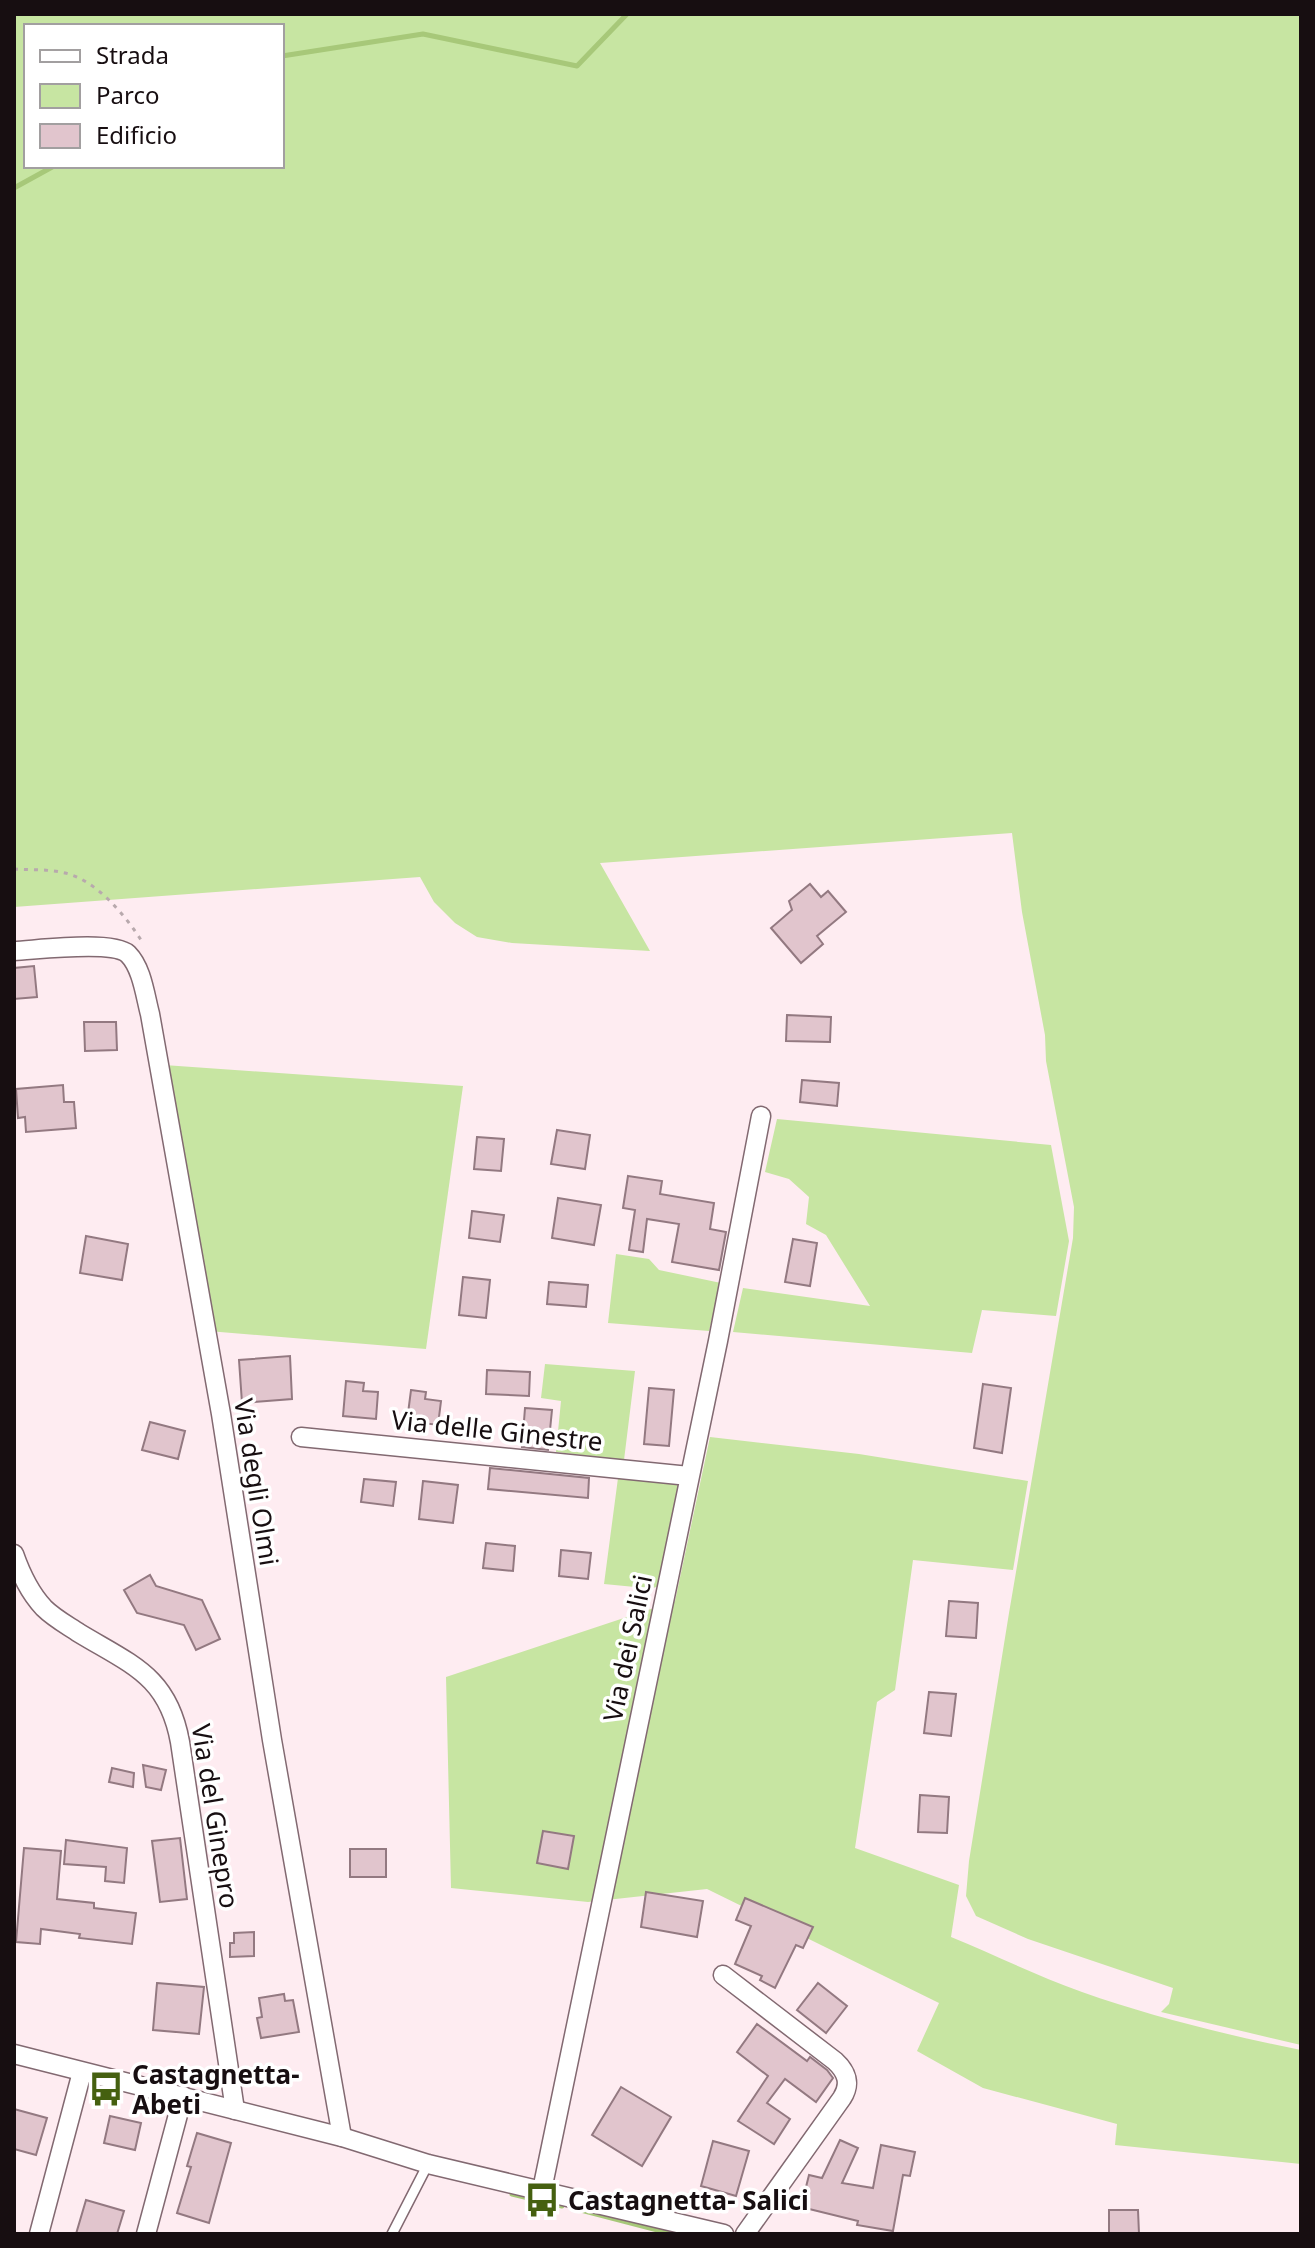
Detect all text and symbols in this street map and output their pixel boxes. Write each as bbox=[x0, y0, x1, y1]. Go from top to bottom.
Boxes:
legend bbox=[24, 24, 284, 168]
text: Strada bbox=[96, 38, 169, 71]
text: Parco bbox=[96, 78, 159, 111]
text: Edificio bbox=[96, 118, 177, 151]
street label: Via degli Olmi bbox=[226, 1396, 288, 1568]
street label: Via delle Ginestre bbox=[390, 1401, 604, 1459]
street label: Via dei Salici bbox=[594, 1571, 660, 1725]
street label: Via del Ginepro bbox=[184, 1721, 248, 1911]
place label: Castagnetta- Abeti bbox=[132, 2056, 300, 2122]
bus stop icon: Castagnetta- Abeti bbox=[87, 2070, 125, 2108]
bus stop icon: Castagnetta- Salici bbox=[523, 2181, 561, 2219]
place label: Castagnetta- Salici bbox=[568, 2182, 809, 2218]

